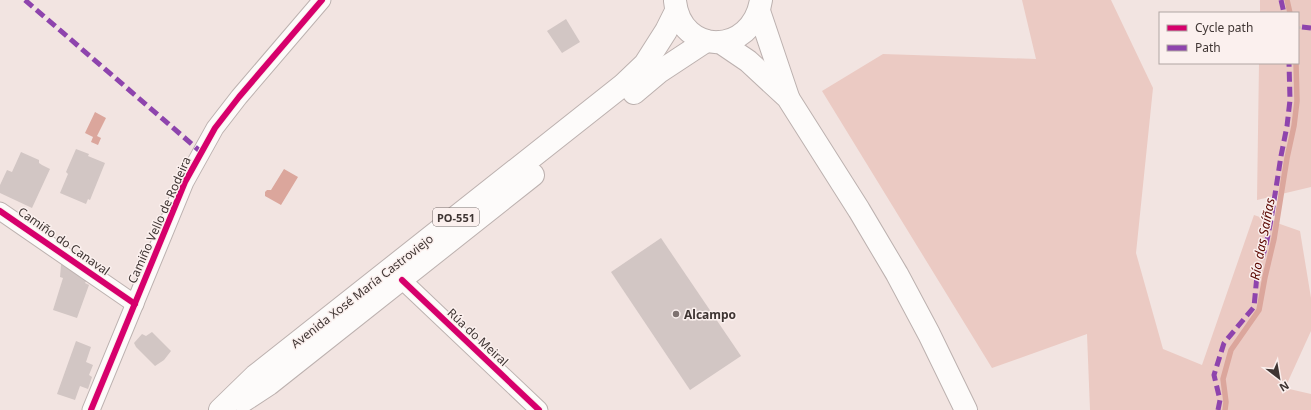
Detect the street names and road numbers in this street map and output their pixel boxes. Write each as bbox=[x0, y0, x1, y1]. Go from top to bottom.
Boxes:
street label: Camiño Vello de Rodeira bbox=[123, 154, 195, 286]
street label: Camiño do Canaval bbox=[15, 203, 113, 279]
road number: PO-551 bbox=[433, 208, 479, 226]
street label: Avenida Xosé María Castroviejo bbox=[287, 230, 437, 352]
street label: Rúa do Meiral bbox=[444, 304, 512, 370]

